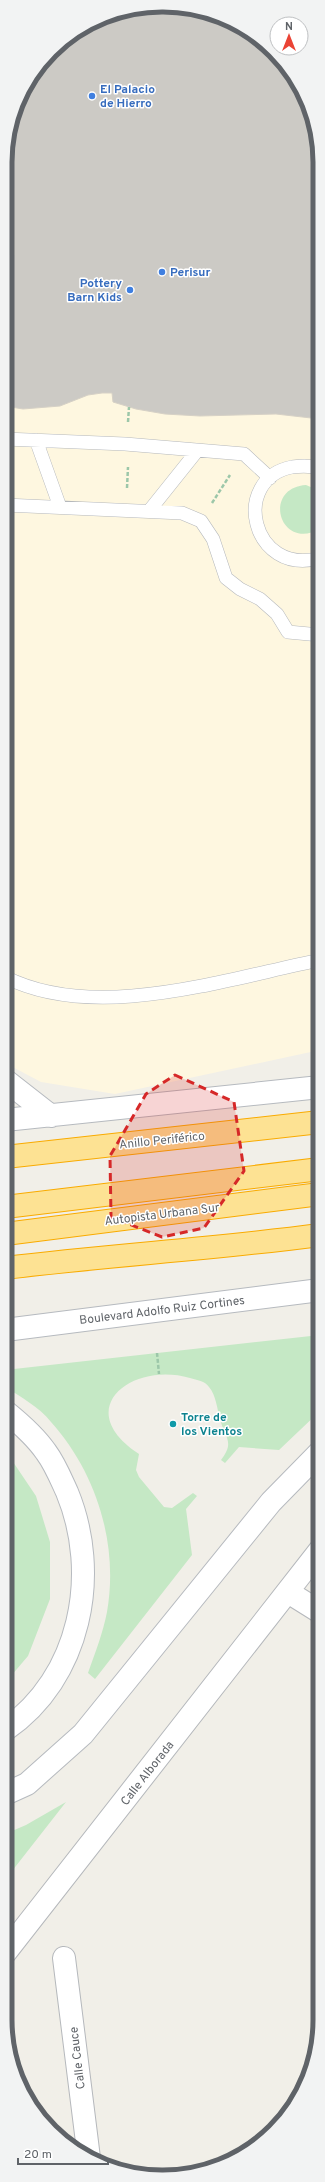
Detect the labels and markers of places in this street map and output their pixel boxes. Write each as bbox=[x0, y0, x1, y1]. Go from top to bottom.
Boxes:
place label: El Palacio de Hierro bbox=[100, 82, 155, 112]
marker: El Palacio de Hierro bbox=[87, 91, 97, 101]
place label: Perisur bbox=[170, 265, 210, 281]
marker: Perisur bbox=[157, 267, 167, 277]
place label: Pottery Barn Kids bbox=[67, 276, 122, 306]
marker: Pottery Barn Kids bbox=[125, 285, 135, 295]
place label: Torre de los Vientos bbox=[181, 1410, 242, 1440]
marker: Torre de los Vientos bbox=[168, 1419, 178, 1429]

